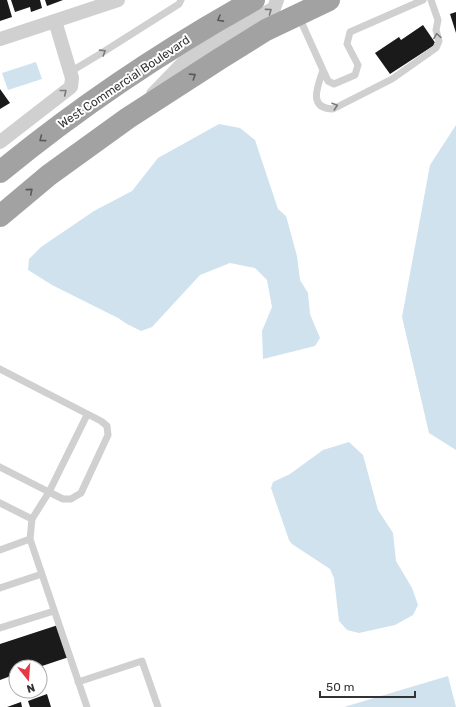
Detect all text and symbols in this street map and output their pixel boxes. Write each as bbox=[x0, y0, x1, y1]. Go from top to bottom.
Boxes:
one-way arrow bbox=[265, 9, 272, 16]
one-way arrow bbox=[216, 14, 224, 22]
one-way arrow bbox=[433, 32, 442, 39]
street label: West Commercial Boulevard bbox=[56, 33, 192, 131]
one-way arrow bbox=[99, 50, 106, 57]
one-way arrow bbox=[189, 73, 196, 81]
one-way arrow bbox=[60, 90, 67, 97]
one-way arrow bbox=[332, 103, 339, 111]
one-way arrow bbox=[40, 134, 47, 141]
one-way arrow bbox=[25, 189, 33, 196]
north arrow bbox=[8, 659, 48, 699]
scale bar bbox=[320, 673, 415, 699]
text: 50 m bbox=[326, 680, 354, 694]
text: N bbox=[25, 681, 36, 695]

